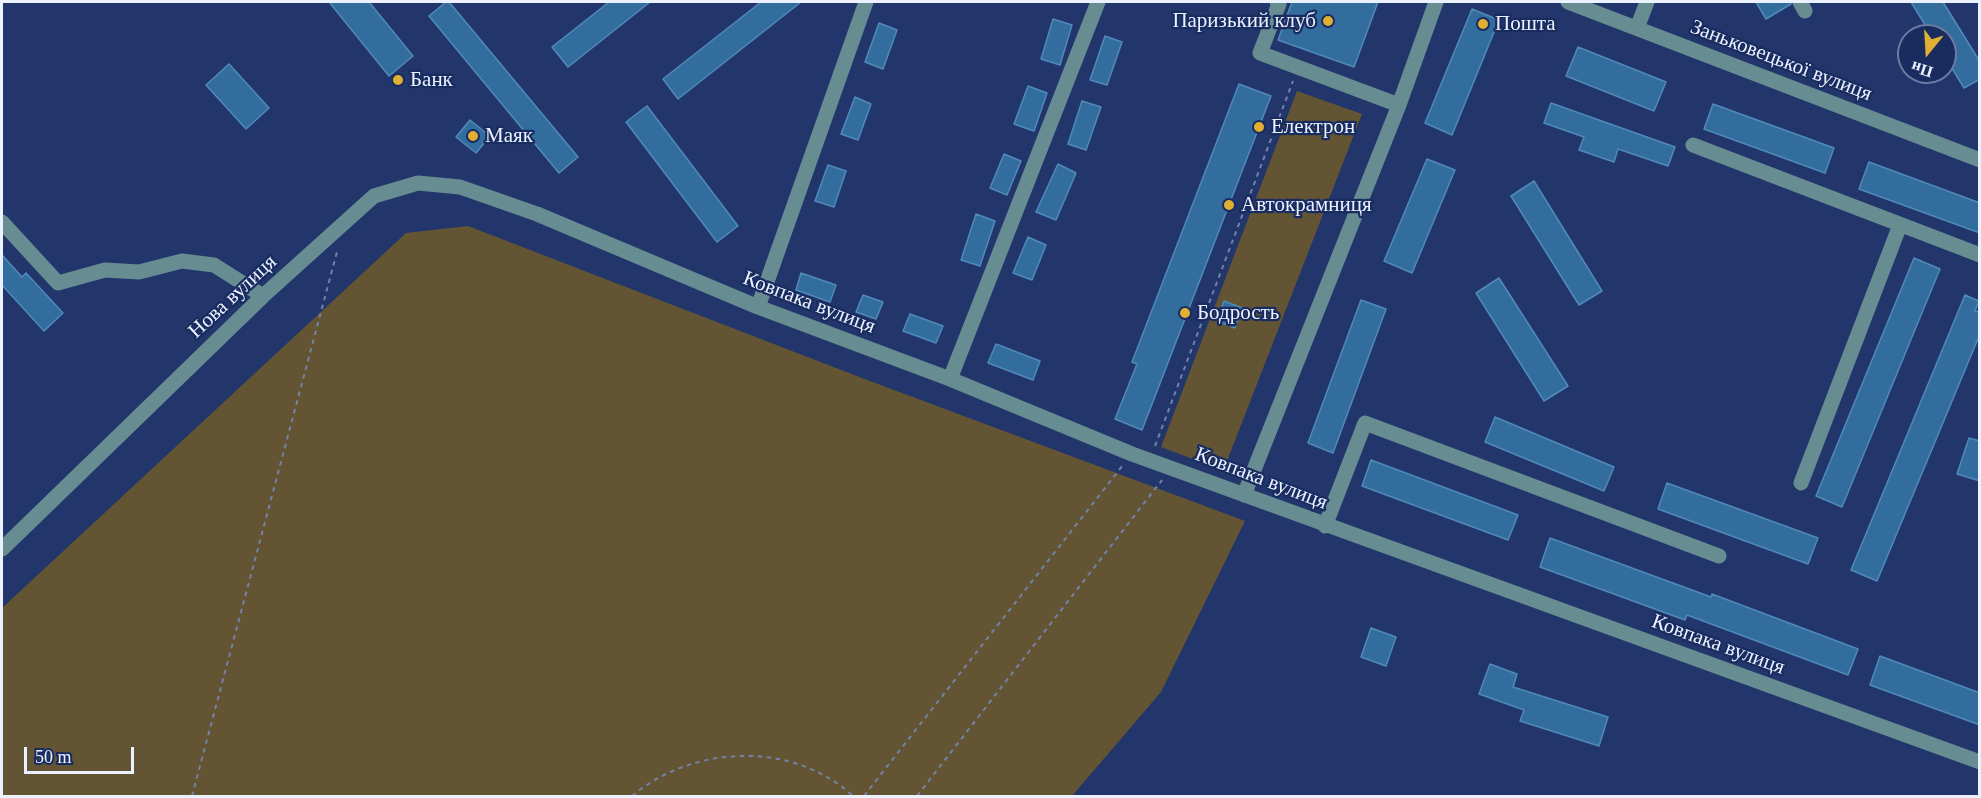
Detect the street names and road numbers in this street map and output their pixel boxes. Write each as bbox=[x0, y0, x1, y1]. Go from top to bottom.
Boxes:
street label: Заньковецької вулиця bbox=[1687, 15, 1875, 107]
street label: Нова вулиця bbox=[184, 250, 282, 344]
street label: Ковпака вулиця bbox=[739, 266, 879, 340]
street label: Ковпака вулиця bbox=[1191, 442, 1331, 516]
street label: Ковпака вулиця bbox=[1648, 609, 1788, 681]

